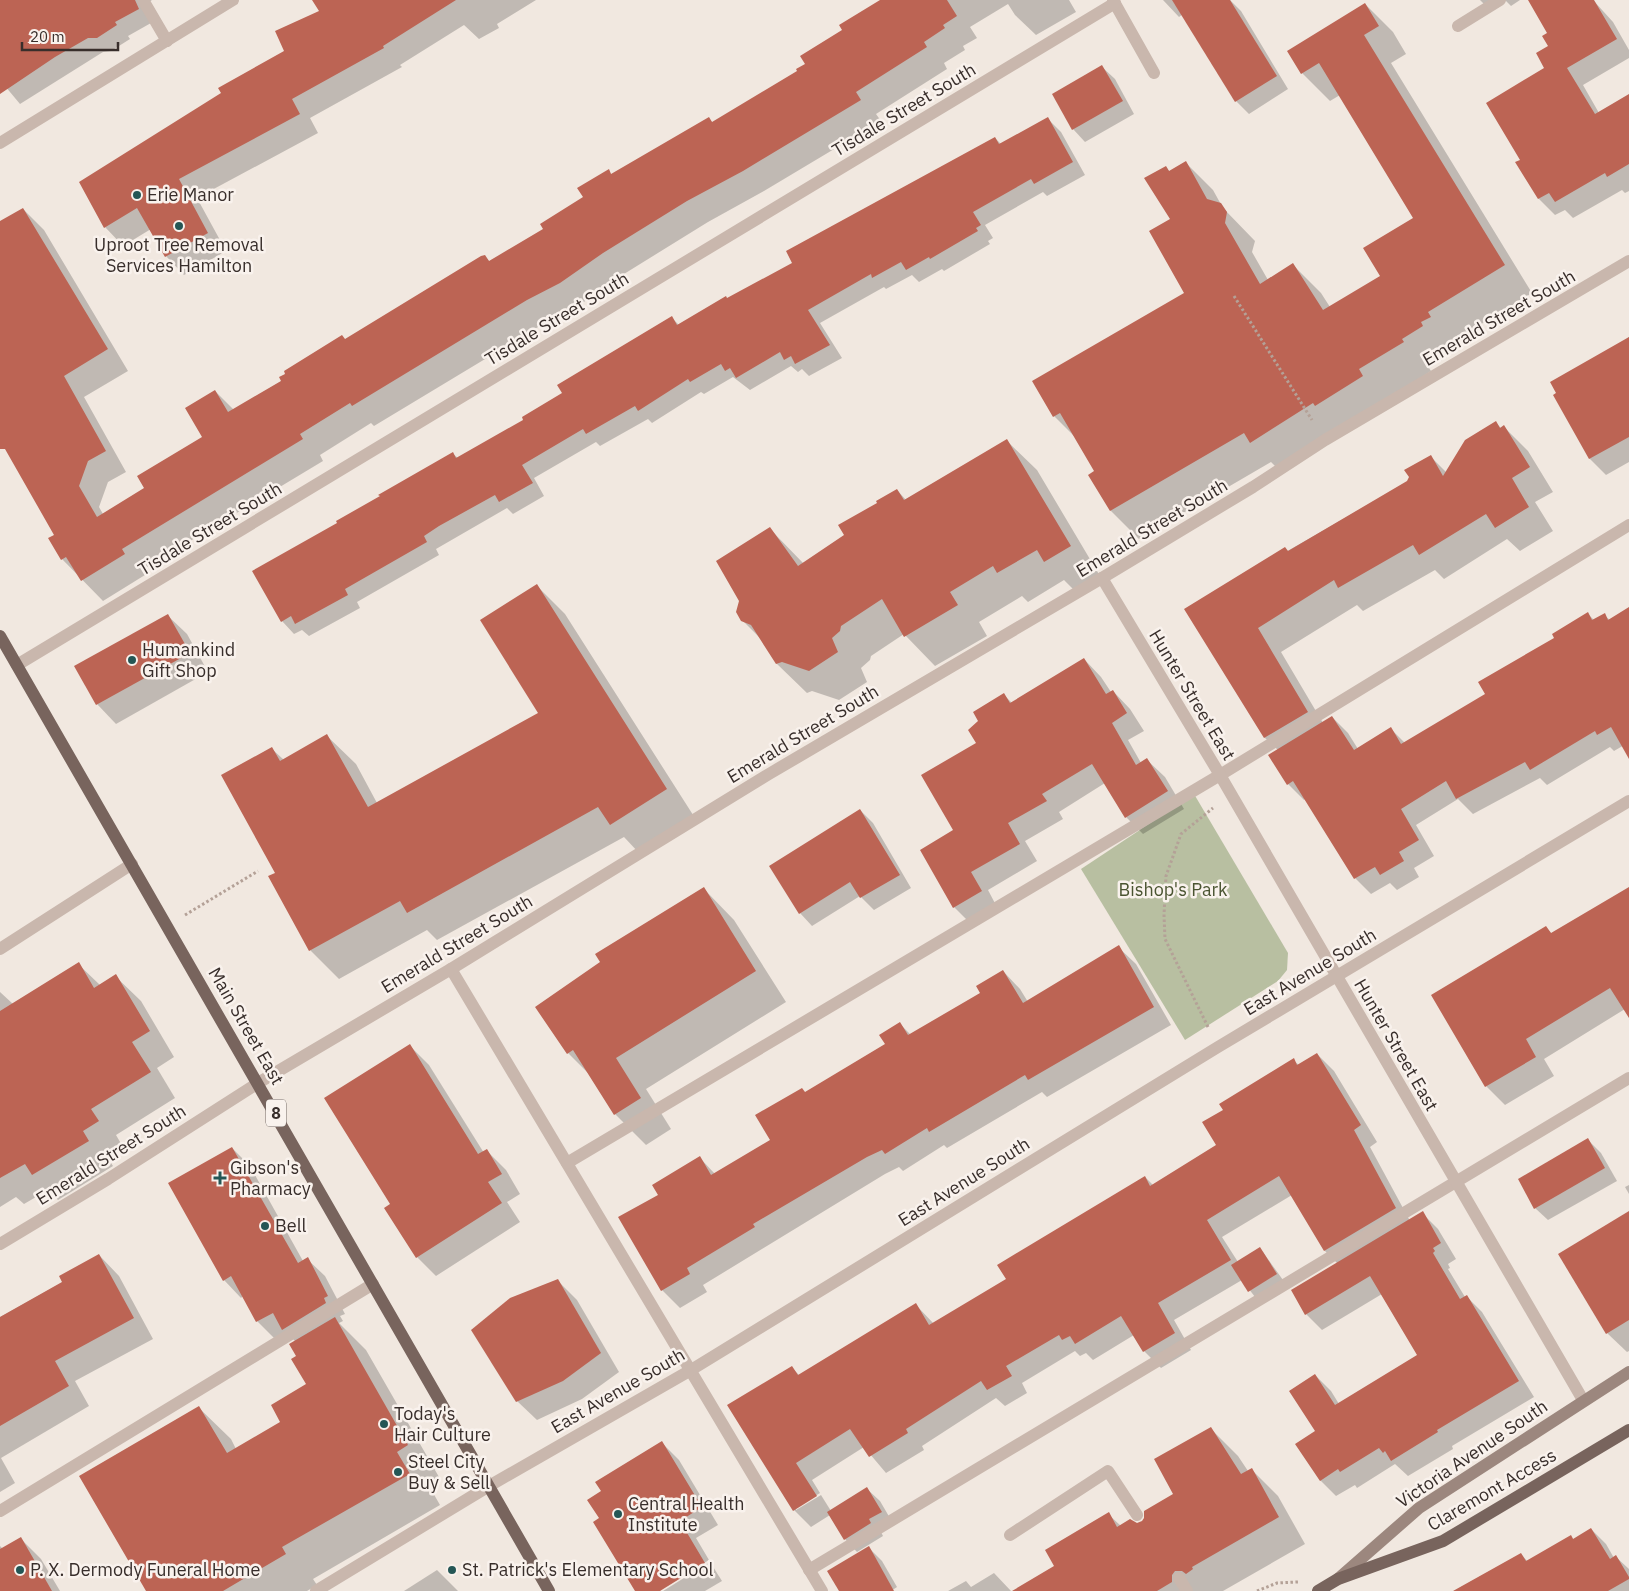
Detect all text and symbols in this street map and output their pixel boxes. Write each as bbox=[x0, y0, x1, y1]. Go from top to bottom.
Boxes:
scale bar bbox=[22, 20, 119, 52]
text: 20 m bbox=[30, 27, 65, 46]
street label: Tisdale Street South bbox=[828, 58, 980, 162]
place label: Erie Manor bbox=[147, 183, 234, 206]
marker: Erie Manor bbox=[131, 189, 143, 201]
marker: Uproot Tree Removal Services Hamilton bbox=[173, 220, 185, 232]
place label: Uproot Tree Removal Services Hamilton bbox=[94, 233, 264, 277]
street label: Emerald Street South bbox=[1418, 264, 1579, 371]
street label: Tisdale Street South bbox=[481, 267, 633, 371]
street label: Emerald Street South bbox=[1072, 473, 1232, 582]
street label: Tisdale Street South bbox=[134, 477, 286, 581]
street label: Hunter Street East bbox=[1144, 625, 1241, 764]
place label: Humankind Gift Shop bbox=[142, 638, 235, 682]
marker: Humankind Gift Shop bbox=[126, 654, 138, 666]
street label: Emerald Street South bbox=[723, 679, 883, 788]
park label: Bishop's Park bbox=[1118, 878, 1228, 901]
street label: Emerald Street South bbox=[377, 889, 537, 998]
street label: East Avenue South bbox=[1239, 923, 1380, 1020]
street label: Main Street East bbox=[204, 963, 289, 1089]
street label: Hunter Street East bbox=[1349, 975, 1444, 1115]
street label: Emerald Street South bbox=[31, 1099, 190, 1210]
road number: 8 bbox=[266, 1100, 286, 1126]
street label: East Avenue South bbox=[894, 1132, 1034, 1231]
place label: Gibson's Pharmacy bbox=[230, 1156, 311, 1200]
marker: Gibson's Pharmacy bbox=[214, 1172, 226, 1184]
place label: Bell bbox=[275, 1214, 306, 1237]
marker: Bell bbox=[259, 1220, 271, 1232]
street label: East Avenue South bbox=[547, 1343, 689, 1438]
street label: Victoria Avenue South bbox=[1392, 1394, 1552, 1513]
place label: Today's Hair Culture bbox=[394, 1402, 491, 1446]
marker: Today's Hair Culture bbox=[378, 1418, 390, 1430]
street label: Claremont Access bbox=[1423, 1443, 1560, 1536]
place label: Steel City Buy & Sell bbox=[408, 1450, 490, 1494]
marker: Steel City Buy & Sell bbox=[392, 1466, 404, 1478]
place label: Central Health Institute bbox=[628, 1492, 744, 1536]
marker: Central Health Institute bbox=[612, 1508, 624, 1520]
place label: P. X. Dermody Funeral Home bbox=[30, 1558, 260, 1581]
place label: St. Patrick's Elementary School bbox=[462, 1558, 714, 1581]
marker: P. X. Dermody Funeral Home bbox=[14, 1564, 26, 1576]
marker: St. Patrick's Elementary School bbox=[446, 1564, 458, 1576]

